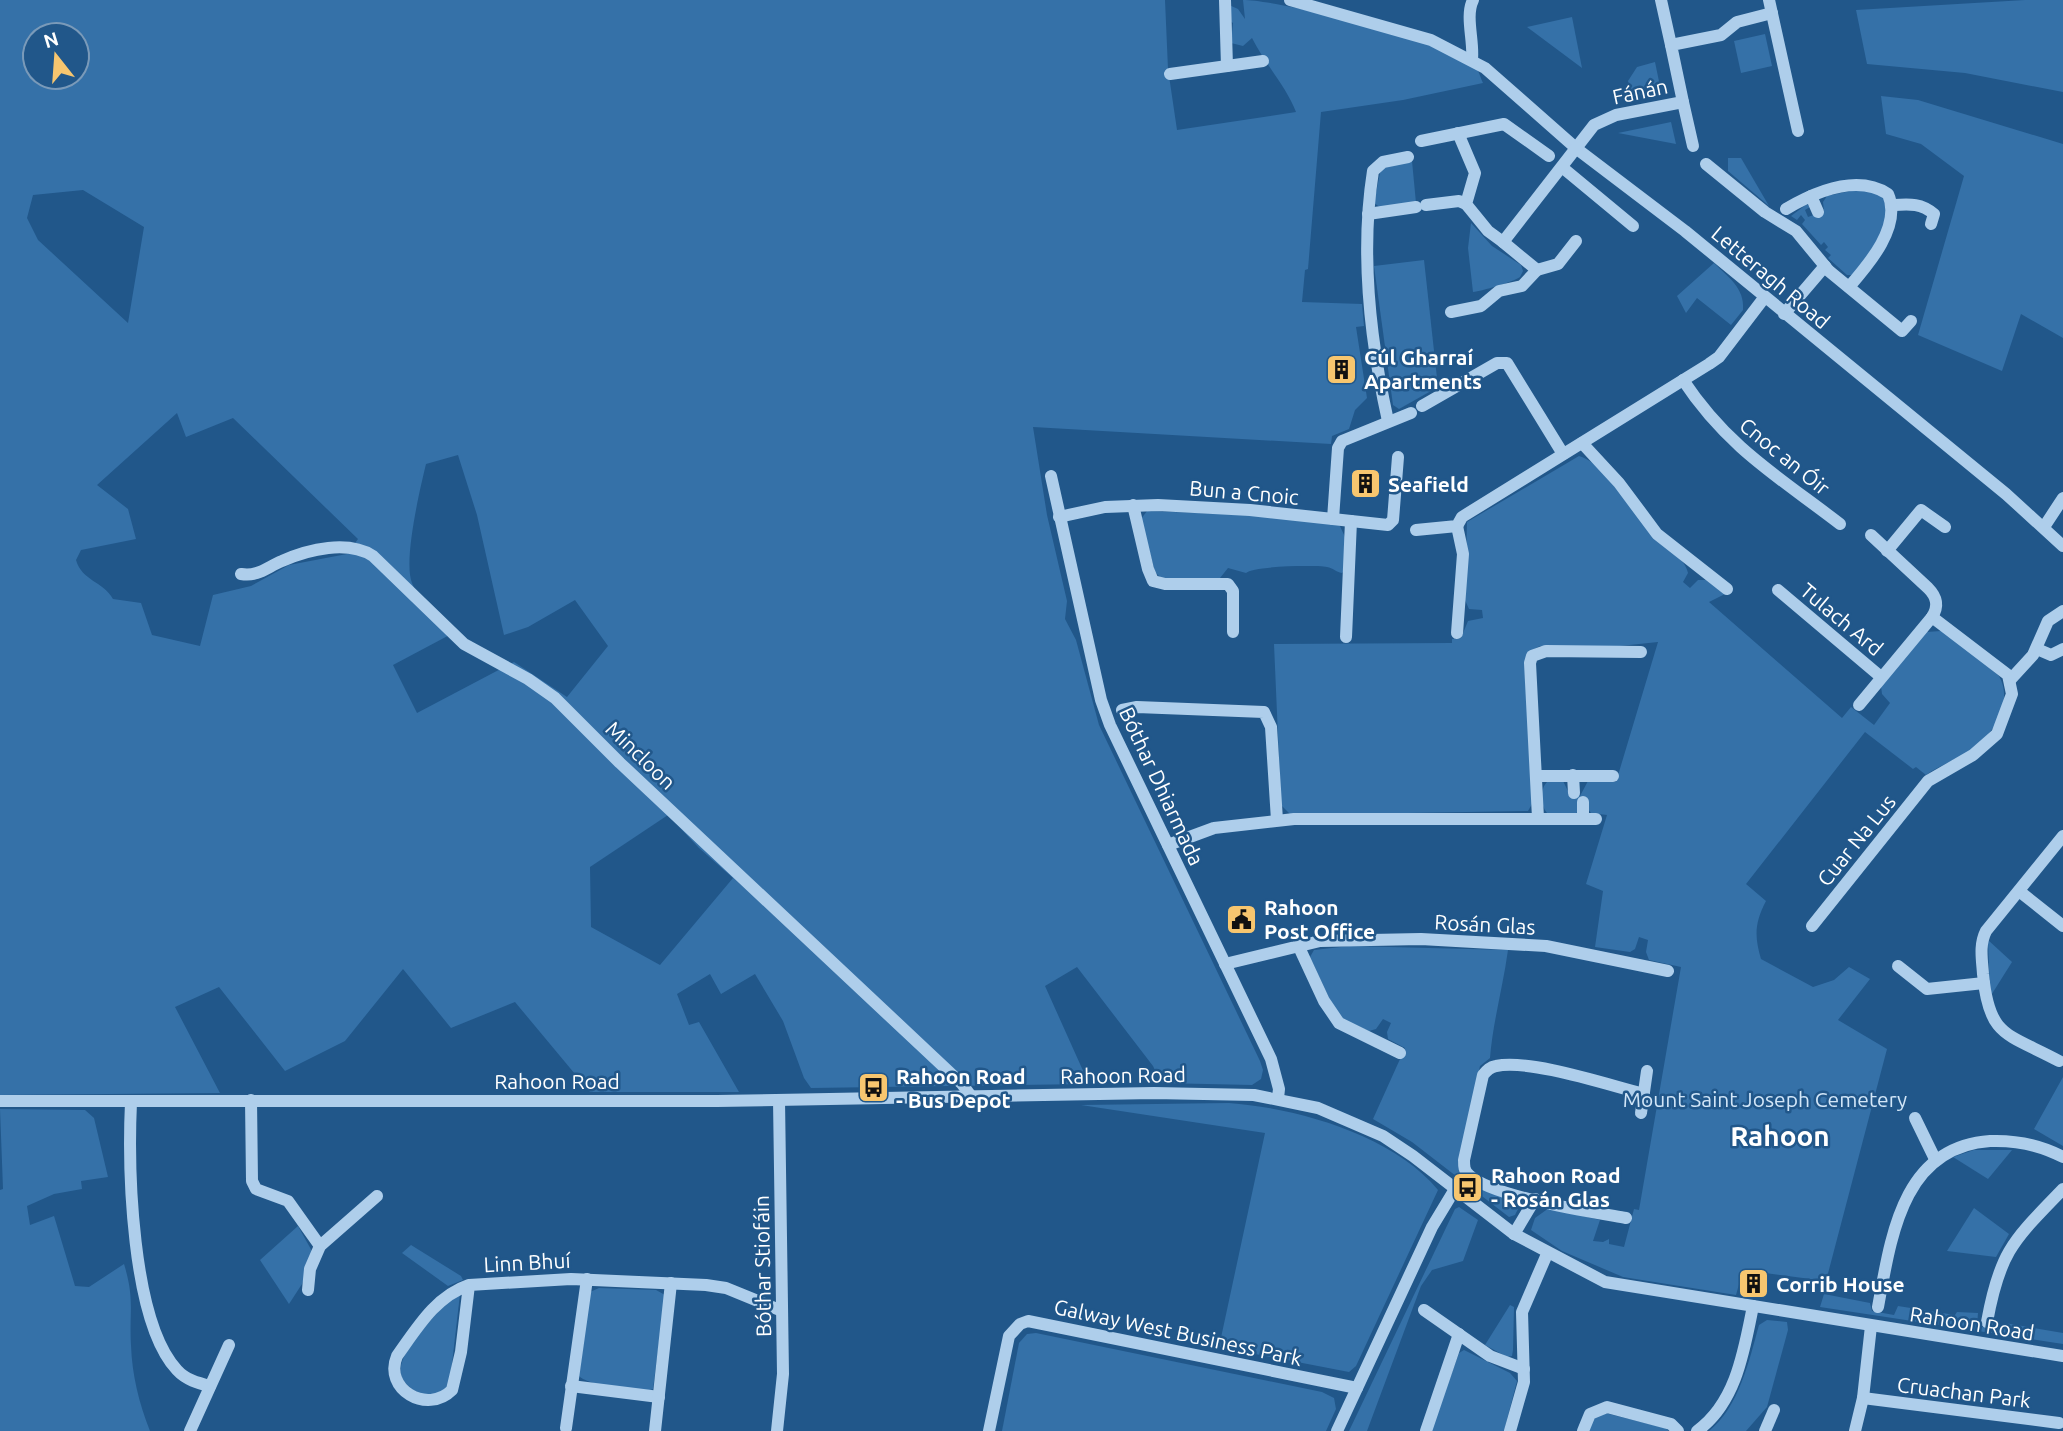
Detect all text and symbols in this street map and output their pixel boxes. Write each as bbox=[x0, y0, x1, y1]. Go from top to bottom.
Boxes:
north arrow bbox=[21, 21, 91, 91]
text: N bbox=[41, 27, 61, 52]
street label: Fánán bbox=[1610, 73, 1670, 109]
street label: Letteragh Road bbox=[1707, 221, 1835, 333]
place label: Cúl Gharraí Apartments bbox=[1364, 345, 1482, 393]
building icon: Cúl Gharraí Apartments bbox=[1324, 352, 1358, 386]
street label: Cnoc an Óir bbox=[1735, 412, 1835, 500]
building icon: Seafield bbox=[1348, 467, 1382, 501]
place label: Seafield bbox=[1388, 472, 1469, 496]
street label: Bun a Cnoic bbox=[1188, 475, 1300, 509]
street label: Tulach Ard bbox=[1796, 578, 1888, 660]
street label: Bóthar Dhiarmada bbox=[1115, 703, 1209, 869]
street label: Mincloon bbox=[601, 716, 681, 794]
street label: Cuar Na Lus bbox=[1812, 789, 1900, 891]
place label: Rahoon Post Office bbox=[1264, 895, 1375, 943]
public building icon: Rahoon Post Office bbox=[1224, 902, 1258, 936]
street label: Rosán Glas bbox=[1434, 909, 1536, 939]
street label: Rahoon Road bbox=[1060, 1062, 1186, 1088]
place label: Rahoon Road - Bus Depot bbox=[896, 1064, 1026, 1112]
street label: Rahoon Road bbox=[494, 1069, 620, 1093]
bus stop icon: Rahoon Road - Bus Depot bbox=[856, 1071, 890, 1105]
park label: Mount Saint Joseph Cemetery bbox=[1623, 1087, 1907, 1111]
district label: Rahoon bbox=[1730, 1120, 1830, 1151]
place label: Rahoon Road - Rosán Glas bbox=[1491, 1163, 1621, 1211]
bus stop icon: Rahoon Road - Rosán Glas bbox=[1451, 1170, 1485, 1204]
street label: Bóthar Stiofáin bbox=[749, 1195, 775, 1337]
street label: Linn Bhuí bbox=[483, 1248, 572, 1276]
building icon: Corrib House bbox=[1736, 1267, 1770, 1301]
place label: Corrib House bbox=[1776, 1272, 1905, 1296]
street label: Galway West Business Park bbox=[1052, 1294, 1305, 1370]
street label: Rahoon Road bbox=[1908, 1301, 2036, 1345]
street label: Cruachan Park bbox=[1896, 1372, 2033, 1412]

